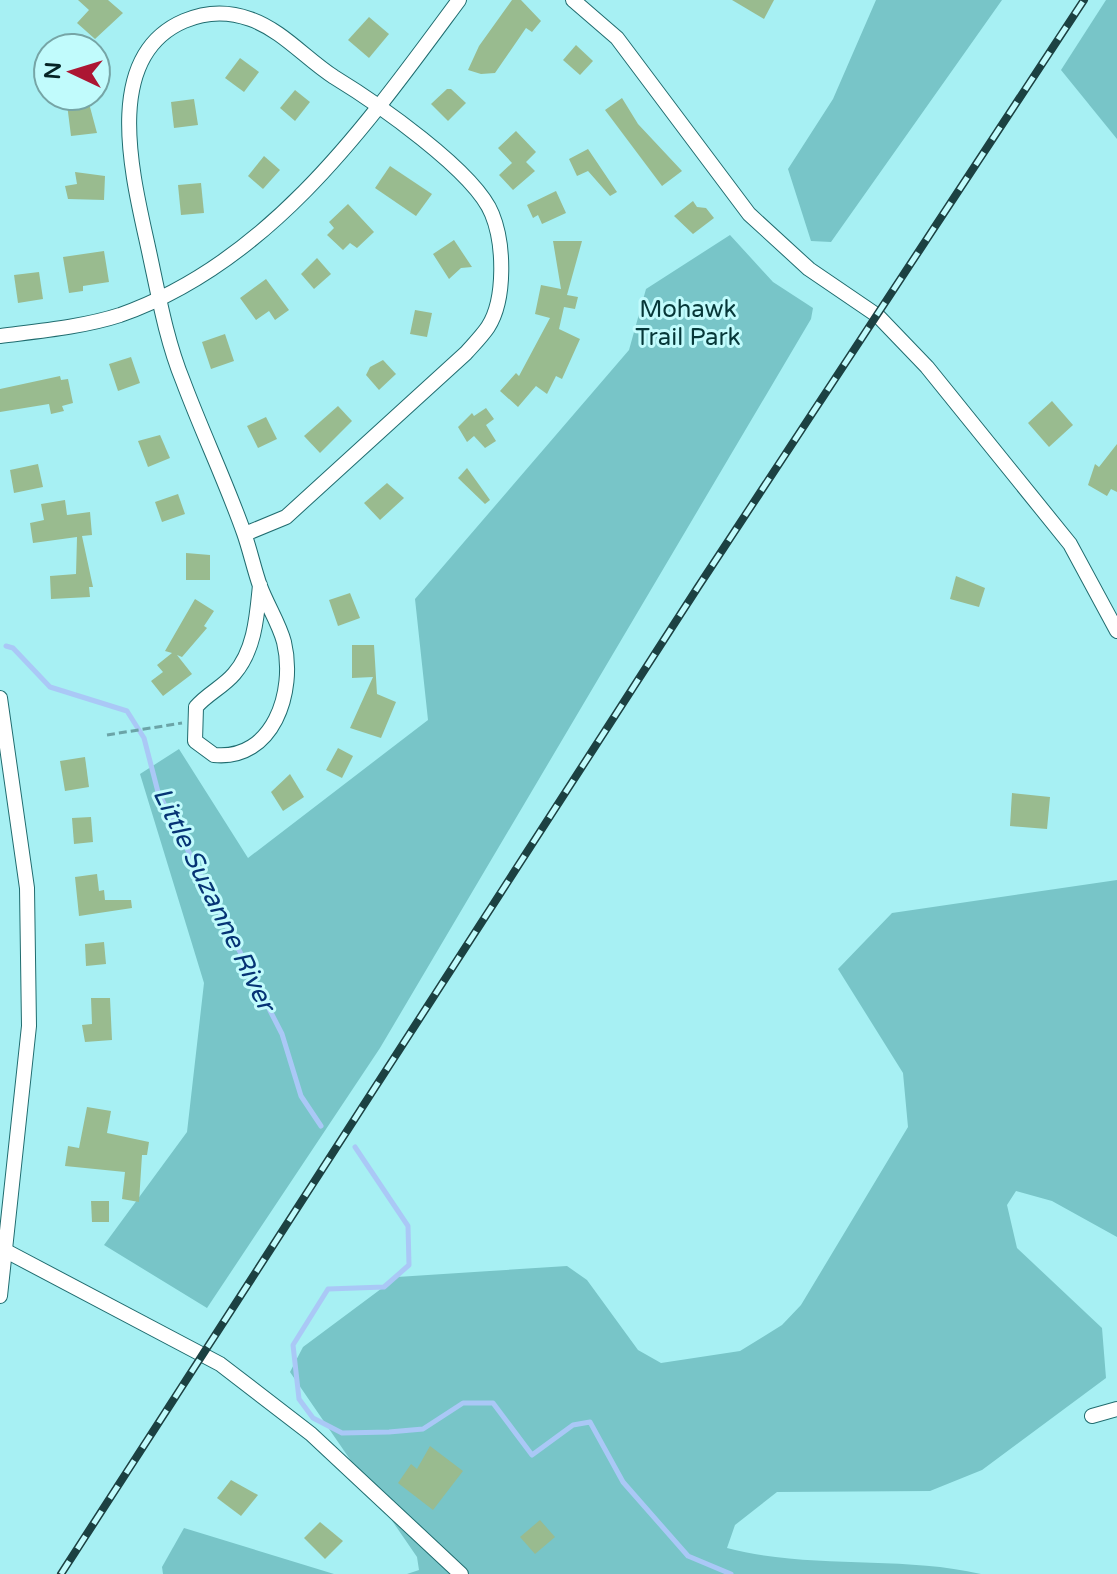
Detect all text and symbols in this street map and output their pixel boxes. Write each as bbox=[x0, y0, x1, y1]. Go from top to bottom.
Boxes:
north arrow bbox=[32, 32, 112, 112]
text: N bbox=[39, 61, 67, 80]
park label: Mohawk Trail Park bbox=[635, 295, 741, 352]
water label: Little Suzanne River bbox=[146, 782, 283, 1019]

